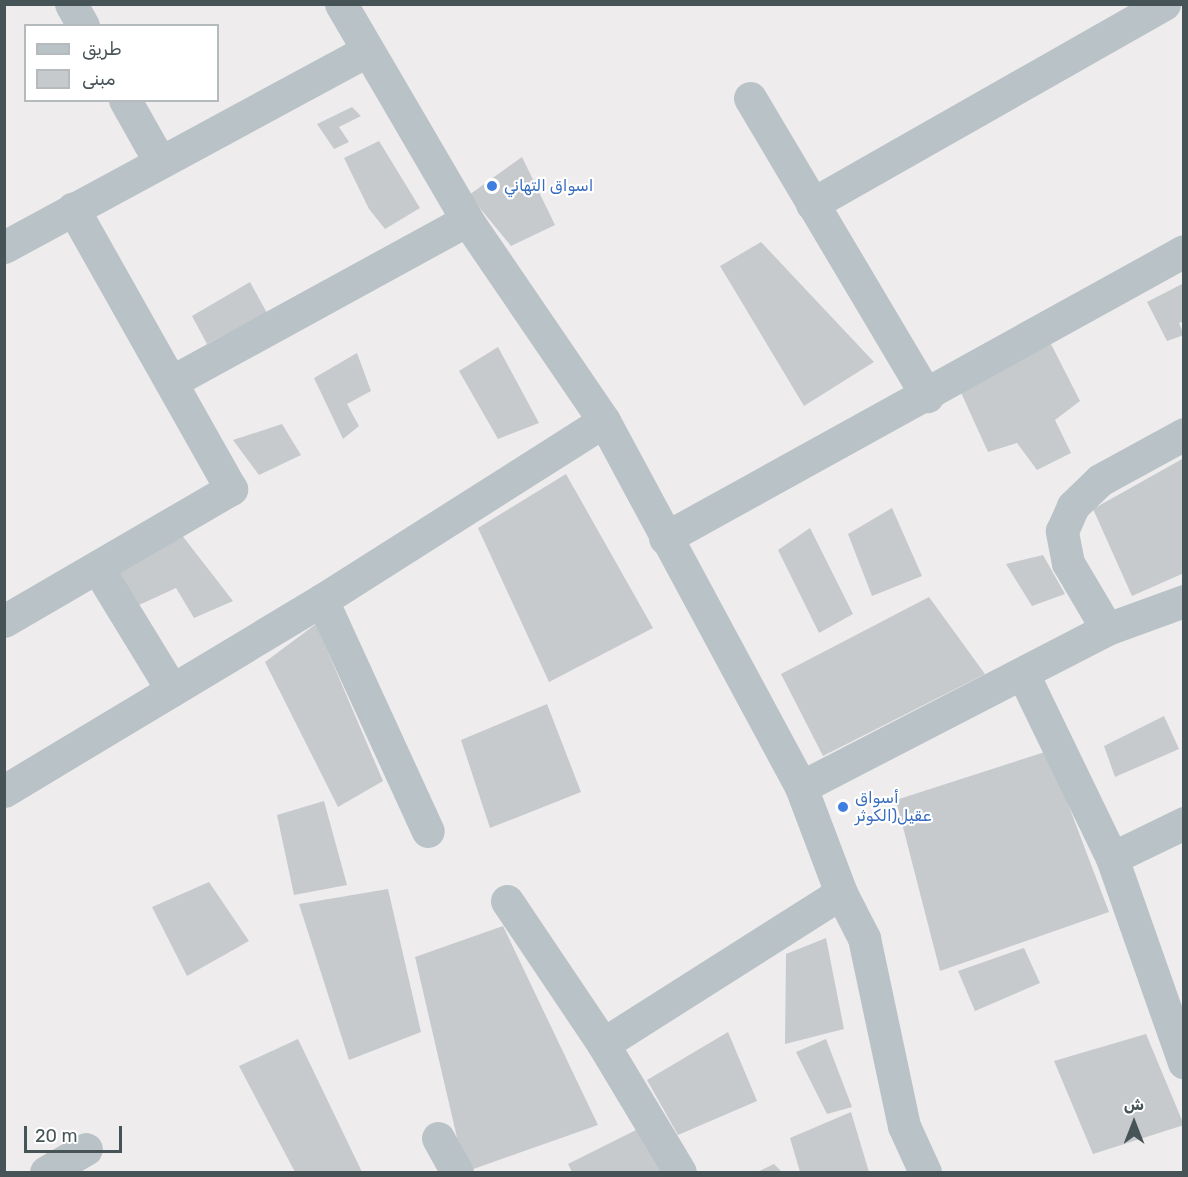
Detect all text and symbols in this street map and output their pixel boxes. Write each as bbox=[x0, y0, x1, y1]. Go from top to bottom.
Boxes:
legend bbox=[24, 24, 219, 102]
text: طريق bbox=[82, 38, 122, 60]
text: مبنى bbox=[82, 68, 116, 90]
place label: اسواق التهاني bbox=[504, 176, 593, 196]
marker: اسواق التهاني bbox=[485, 179, 499, 193]
place label: أسواق عقيل(الكوثر bbox=[855, 788, 931, 826]
marker: أسواق عقيل(الكوثر bbox=[836, 800, 850, 814]
north arrow bbox=[1104, 1093, 1164, 1153]
text: ش bbox=[1124, 1095, 1144, 1114]
scale bar bbox=[27, 1114, 124, 1152]
text: 20 m bbox=[35, 1125, 77, 1147]

